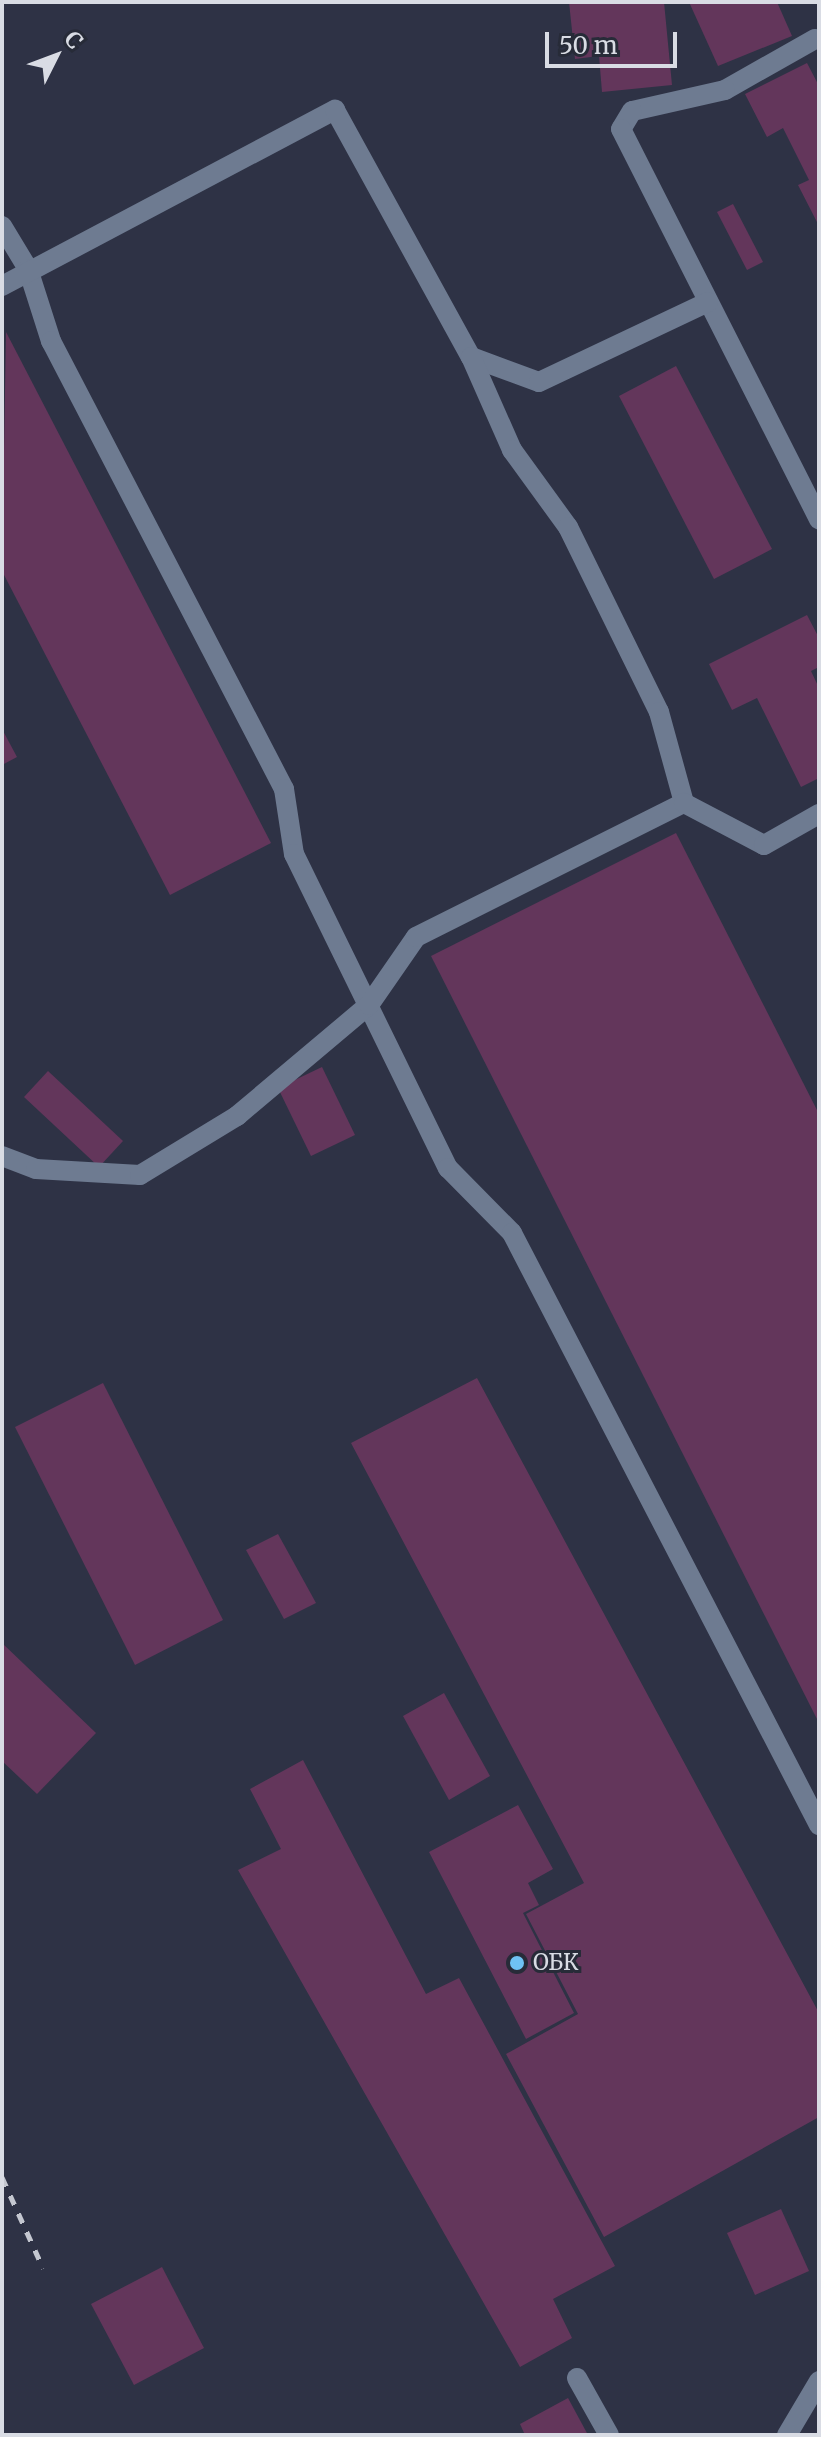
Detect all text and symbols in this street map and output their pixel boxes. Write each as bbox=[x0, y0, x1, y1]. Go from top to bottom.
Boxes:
north arrow bbox=[16, 16, 96, 96]
scale bar bbox=[549, 16, 681, 66]
text: С bbox=[59, 25, 89, 55]
text: 50 m bbox=[559, 30, 618, 61]
place label: ОБК bbox=[533, 1950, 579, 1976]
marker: ОБК bbox=[508, 1954, 526, 1972]

